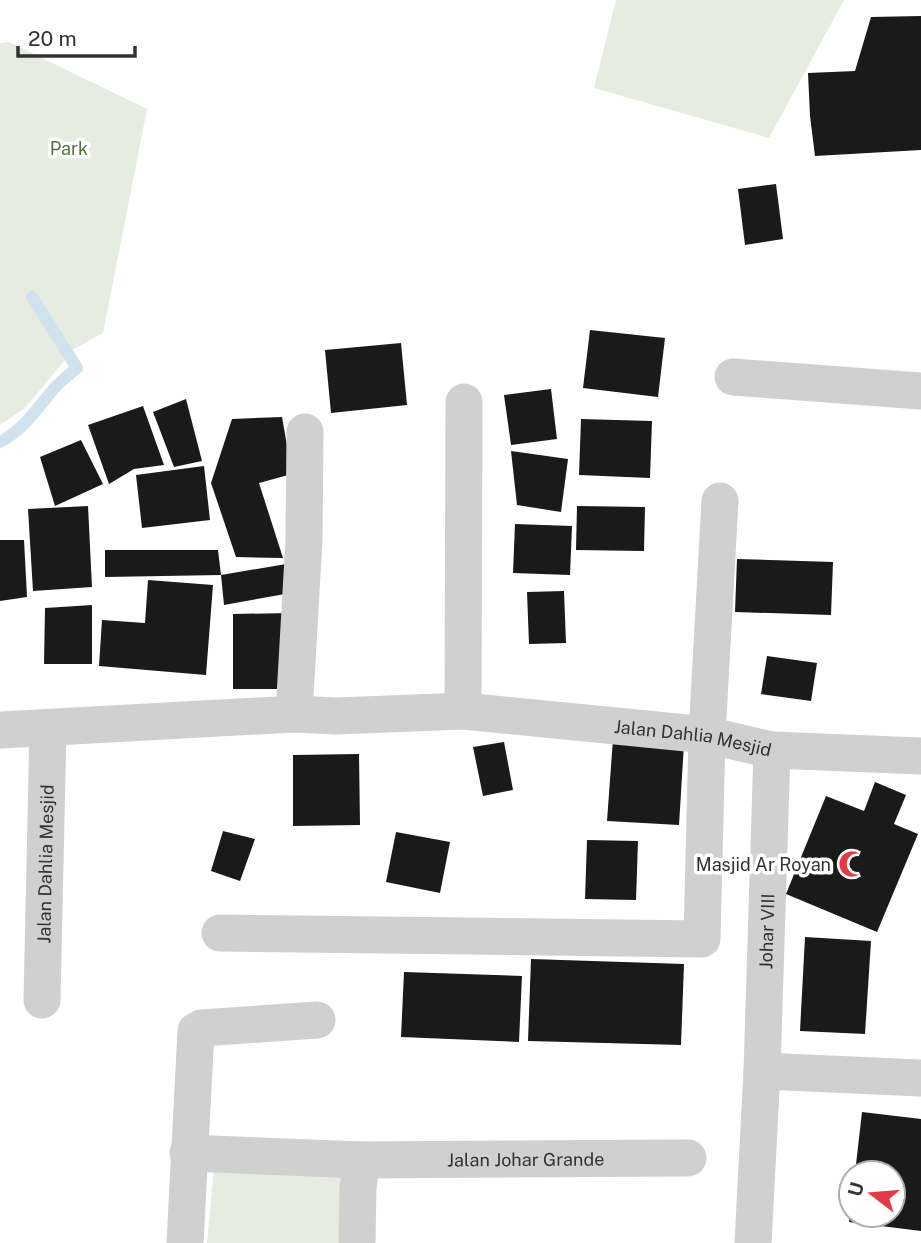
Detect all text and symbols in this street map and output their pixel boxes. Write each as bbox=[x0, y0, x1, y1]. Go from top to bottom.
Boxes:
scale bar bbox=[18, 14, 135, 58]
text: 20 m bbox=[28, 26, 77, 51]
park label: Park bbox=[50, 138, 88, 159]
street label: Jalan Dahlia Mesjid bbox=[613, 715, 774, 760]
street label: Jalan Dahlia Mesjid bbox=[33, 784, 57, 944]
mosque icon: Masjid Ar Royan bbox=[837, 849, 867, 879]
place label: Masjid Ar Royan bbox=[696, 854, 831, 875]
street label: Johar VIII bbox=[755, 893, 778, 970]
street label: Jalan Johar Grande bbox=[447, 1148, 604, 1170]
north arrow bbox=[837, 1159, 907, 1229]
text: U bbox=[843, 1180, 868, 1199]

